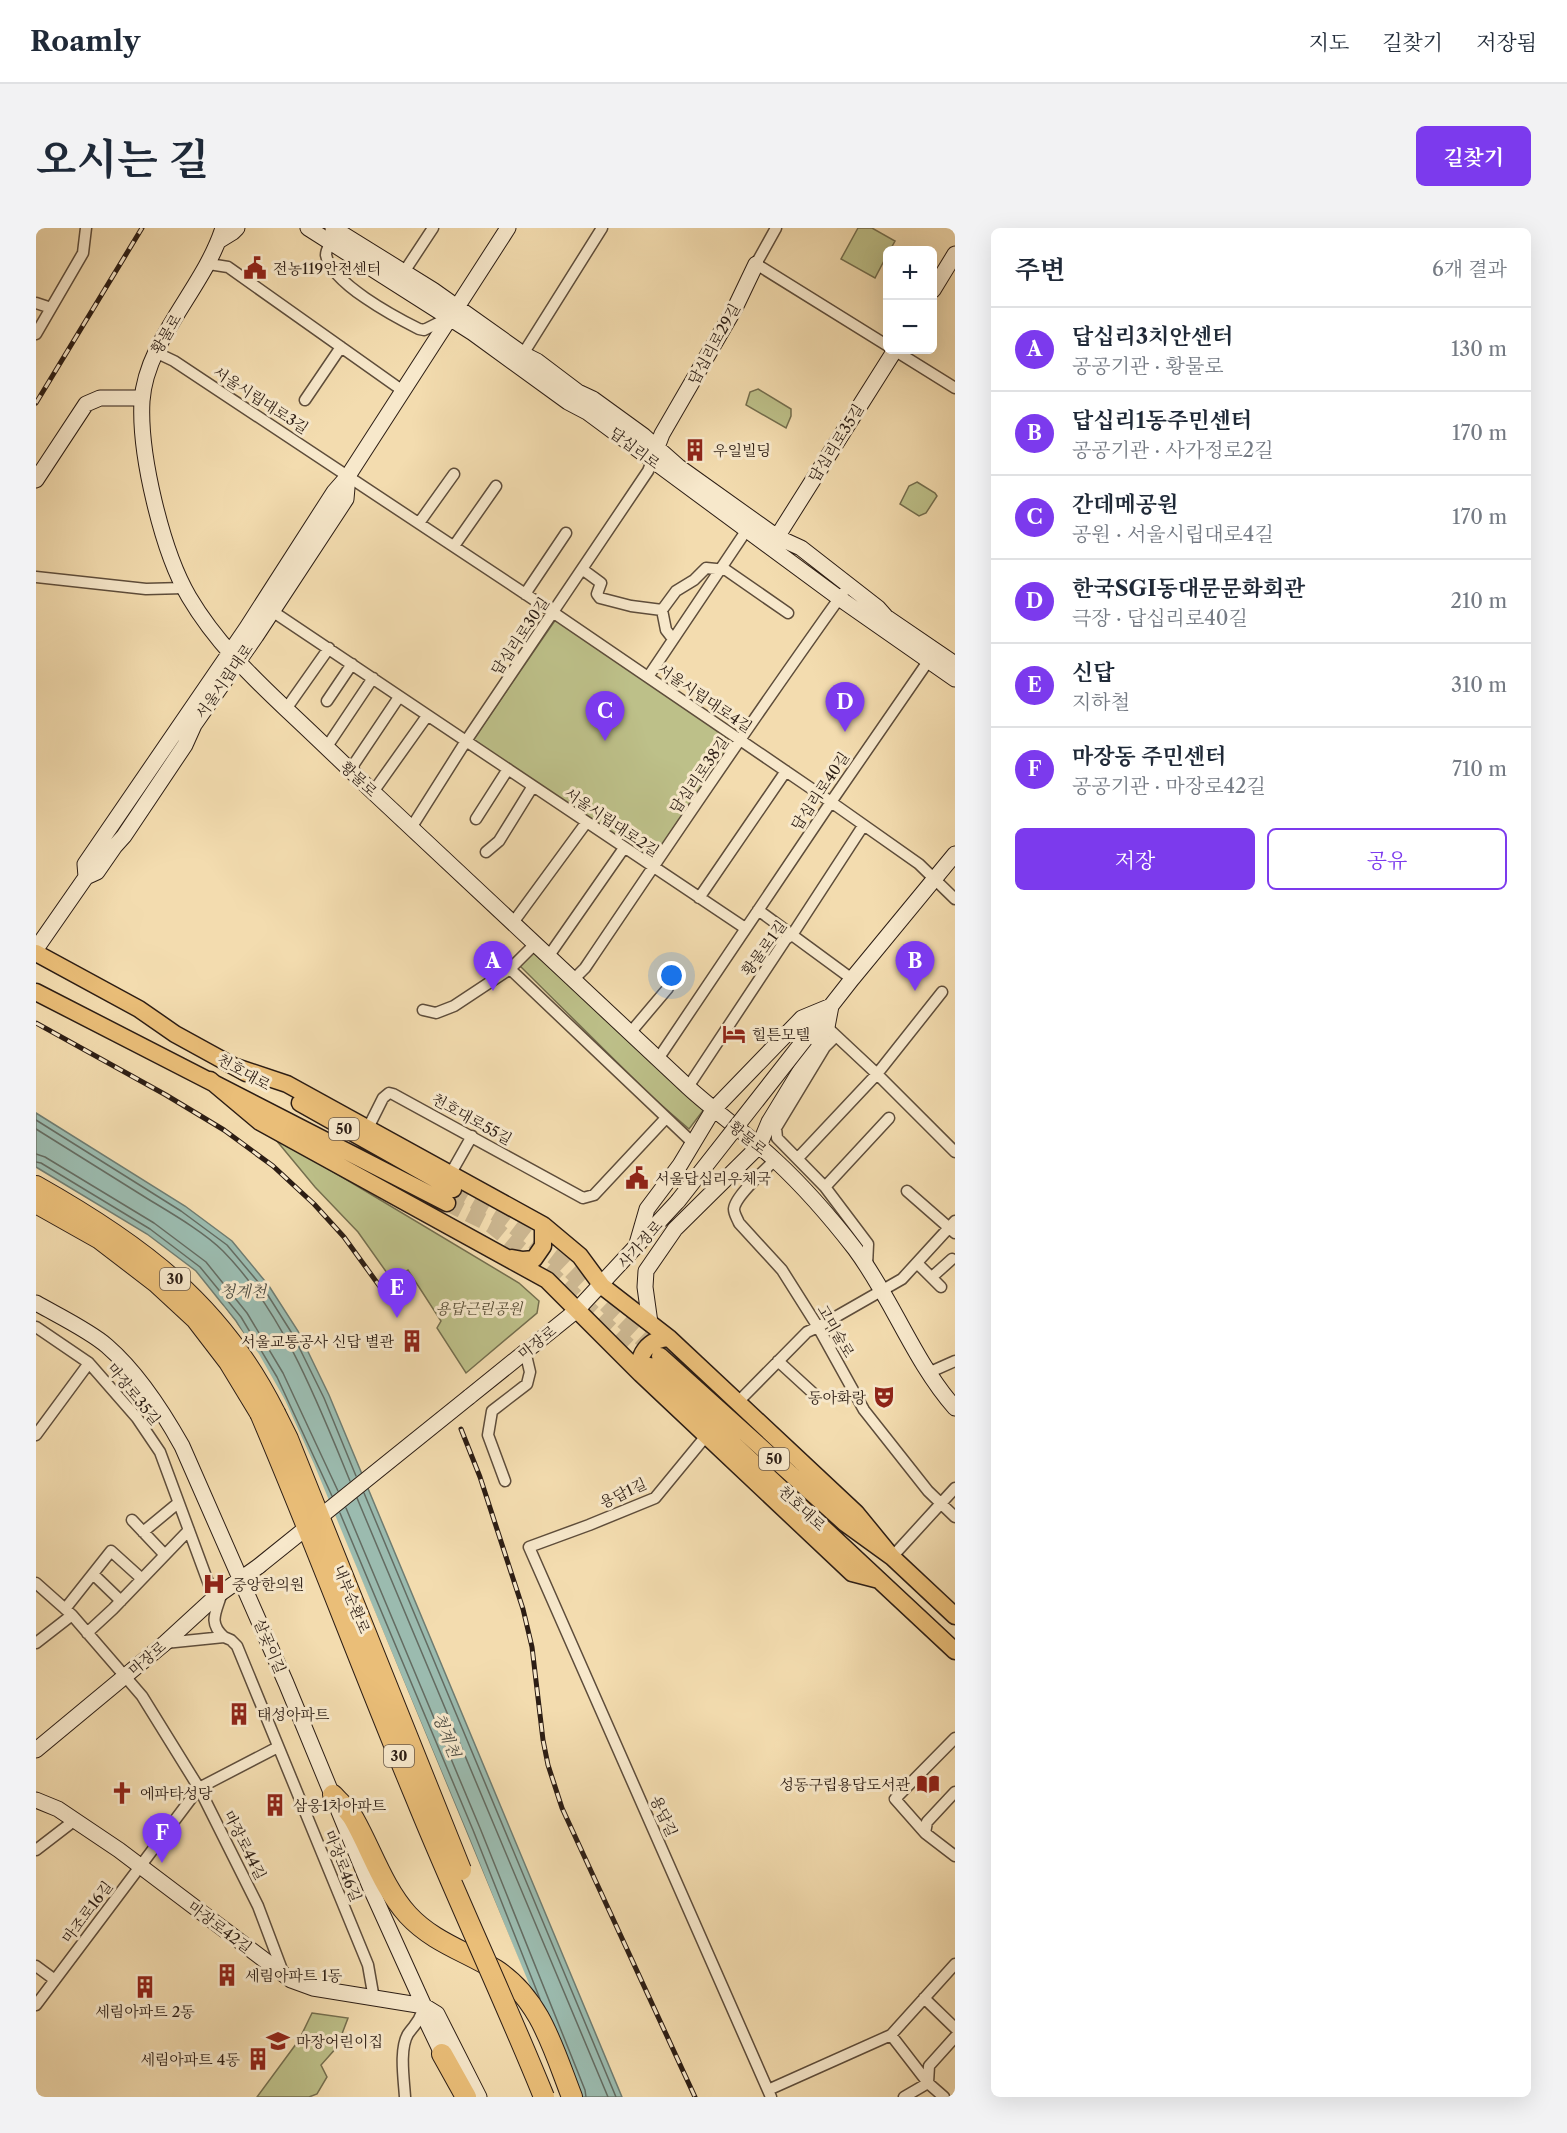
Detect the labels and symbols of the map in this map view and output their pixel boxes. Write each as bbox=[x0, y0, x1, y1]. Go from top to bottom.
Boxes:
public building icon: 전농119안전센터 bbox=[242, 255, 268, 281]
place label: 전농119안전센터 bbox=[273, 259, 381, 278]
street label: 답십리로29길 bbox=[684, 300, 744, 388]
street label: 황물로 bbox=[147, 310, 186, 358]
street label: 서울시립대로3길 bbox=[210, 362, 312, 438]
street label: 답십리로35길 bbox=[804, 400, 868, 486]
street label: 답십리로 bbox=[606, 423, 664, 473]
building icon: 우일빌딩 bbox=[682, 437, 708, 463]
place label: 우일빌딩 bbox=[713, 441, 771, 460]
street label: 답십리로30길 bbox=[487, 593, 553, 679]
street label: 서울시립대로 bbox=[191, 640, 257, 722]
street label: 서울시립대로4길 bbox=[654, 659, 756, 737]
pin: D bbox=[826, 682, 864, 732]
pin: C bbox=[586, 692, 624, 741]
street label: 답십리로38길 bbox=[666, 733, 732, 817]
street label: 답십리로40길 bbox=[787, 748, 853, 834]
street label: 황물로 bbox=[337, 757, 382, 801]
street label: 서울시립대로2길 bbox=[561, 783, 663, 861]
street label: 황물로1길 bbox=[737, 916, 791, 980]
pin: A bbox=[474, 942, 512, 991]
pin: B bbox=[896, 942, 934, 991]
your location bbox=[657, 961, 686, 990]
hotel icon: 힐튼모텔 bbox=[721, 1021, 747, 1047]
place label: 힐튼모텔 bbox=[752, 1025, 810, 1044]
street label: 천호대로 bbox=[214, 1050, 274, 1095]
street label: 천호대로55길 bbox=[429, 1089, 515, 1149]
street label: 황물로 bbox=[725, 1117, 771, 1159]
road number: 50 bbox=[329, 1118, 359, 1140]
public building icon: 서울답십리우체국 bbox=[624, 1165, 650, 1191]
place label: 서울답십리우체국 bbox=[655, 1169, 771, 1188]
street label: 사가정로 bbox=[614, 1216, 667, 1272]
road number: 30 bbox=[160, 1268, 190, 1290]
pin: E bbox=[378, 1268, 416, 1318]
water label: 청계천 bbox=[220, 1281, 268, 1301]
park label: 용답근린공원 bbox=[436, 1299, 524, 1318]
street label: 고미술로 bbox=[813, 1301, 859, 1361]
street label: 마장로 bbox=[514, 1321, 560, 1363]
building icon: 서울교통공사 신답 별관 bbox=[399, 1328, 425, 1354]
place label: 서울교통공사 신답 별관 bbox=[241, 1332, 394, 1351]
street label: 마장로35길 bbox=[103, 1359, 165, 1429]
theatre icon: 동아화랑 bbox=[871, 1384, 897, 1410]
place label: 동아화랑 bbox=[808, 1388, 867, 1407]
road number: 50 bbox=[759, 1448, 789, 1470]
street label: 용답1길 bbox=[596, 1474, 650, 1512]
street label: 천호대로 bbox=[774, 1481, 830, 1535]
street label: 내부순환로 bbox=[330, 1562, 375, 1637]
hospital icon: 중앙한의원 bbox=[201, 1571, 227, 1597]
place label: 중앙한의원 bbox=[232, 1575, 304, 1594]
street label: 살곶이길 bbox=[250, 1616, 290, 1676]
street label: 마장로 bbox=[124, 1636, 170, 1679]
building icon: 태성아파트 bbox=[226, 1701, 252, 1727]
place label: 태성아파트 bbox=[257, 1705, 330, 1724]
water label: 청계천 bbox=[429, 1710, 466, 1762]
road number: 30 bbox=[384, 1745, 414, 1767]
library icon: 성동구립용답도서관 bbox=[915, 1771, 941, 1797]
place label: 성동구립용답도서관 bbox=[780, 1775, 910, 1794]
church icon: 에파타성당 bbox=[109, 1780, 135, 1806]
place label: 에파타성당 bbox=[140, 1784, 213, 1803]
building icon: 삼웅1차아파트 bbox=[262, 1792, 288, 1818]
street label: 용답길 bbox=[646, 1792, 682, 1840]
place label: 삼웅1차아파트 bbox=[293, 1796, 387, 1815]
street label: 마장로44길 bbox=[219, 1807, 271, 1883]
pin: F bbox=[142, 1814, 182, 1863]
street label: 마장로46길 bbox=[320, 1827, 366, 1905]
street label: 마조로16길 bbox=[57, 1877, 117, 1947]
street label: 마장로42길 bbox=[184, 1897, 256, 1957]
building icon: 세림아파트 1동 bbox=[214, 1962, 240, 1988]
place label: 세림아파트 1동 bbox=[245, 1966, 343, 1985]
building icon: 세림아파트 2동 bbox=[132, 1974, 158, 2000]
place label: 세림아파트 2동 bbox=[95, 2002, 195, 2021]
school or university icon: 마장어린이집 bbox=[265, 2028, 291, 2054]
place label: 마장어린이집 bbox=[296, 2032, 383, 2051]
building icon: 세림아파트 4동 bbox=[245, 2046, 271, 2072]
place label: 세림아파트 4동 bbox=[140, 2050, 241, 2069]

